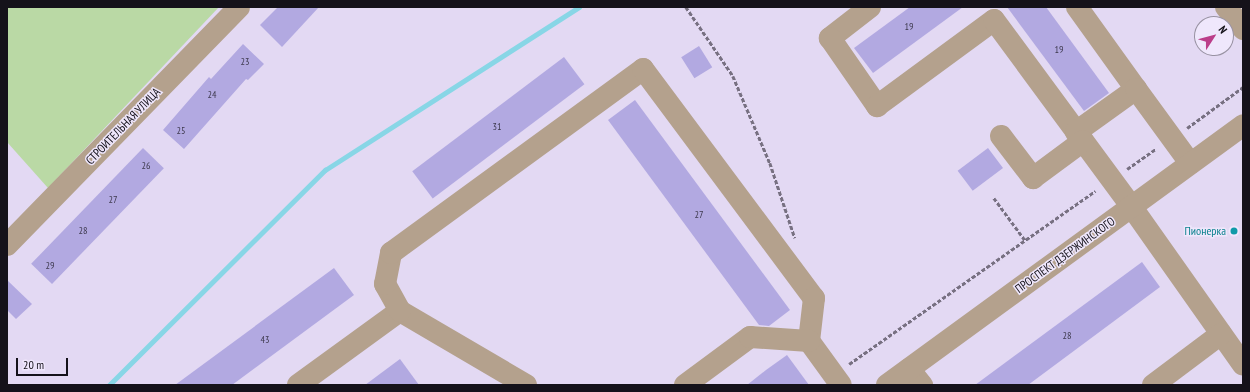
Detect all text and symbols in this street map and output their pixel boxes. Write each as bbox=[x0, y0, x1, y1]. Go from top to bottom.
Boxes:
north arrow bbox=[1194, 16, 1234, 56]
house number: 19 bbox=[905, 21, 913, 33]
text: N bbox=[1215, 23, 1230, 36]
house number: 19 bbox=[1055, 44, 1063, 56]
house number: 23 bbox=[241, 56, 249, 68]
street label: СТРОИТЕЛЬНАЯ УЛИЦА bbox=[83, 85, 163, 167]
house number: 24 bbox=[208, 89, 216, 101]
house number: 31 bbox=[493, 121, 501, 133]
house number: 25 bbox=[177, 125, 185, 137]
house number: 26 bbox=[142, 160, 150, 172]
house number: 27 bbox=[109, 194, 117, 206]
house number: 27 bbox=[695, 209, 703, 221]
street label: ПРОСПЕКТ ДЗЕРЖИНСКОГО bbox=[1012, 214, 1118, 296]
place label: Пионерка bbox=[1184, 224, 1226, 238]
house number: 28 bbox=[79, 225, 87, 237]
marker: Пионерка bbox=[1229, 226, 1239, 236]
house number: 29 bbox=[46, 260, 54, 272]
house number: 28 bbox=[1063, 330, 1071, 342]
house number: 43 bbox=[261, 334, 269, 346]
scale bar bbox=[18, 350, 70, 376]
text: 20 m bbox=[23, 357, 44, 372]

